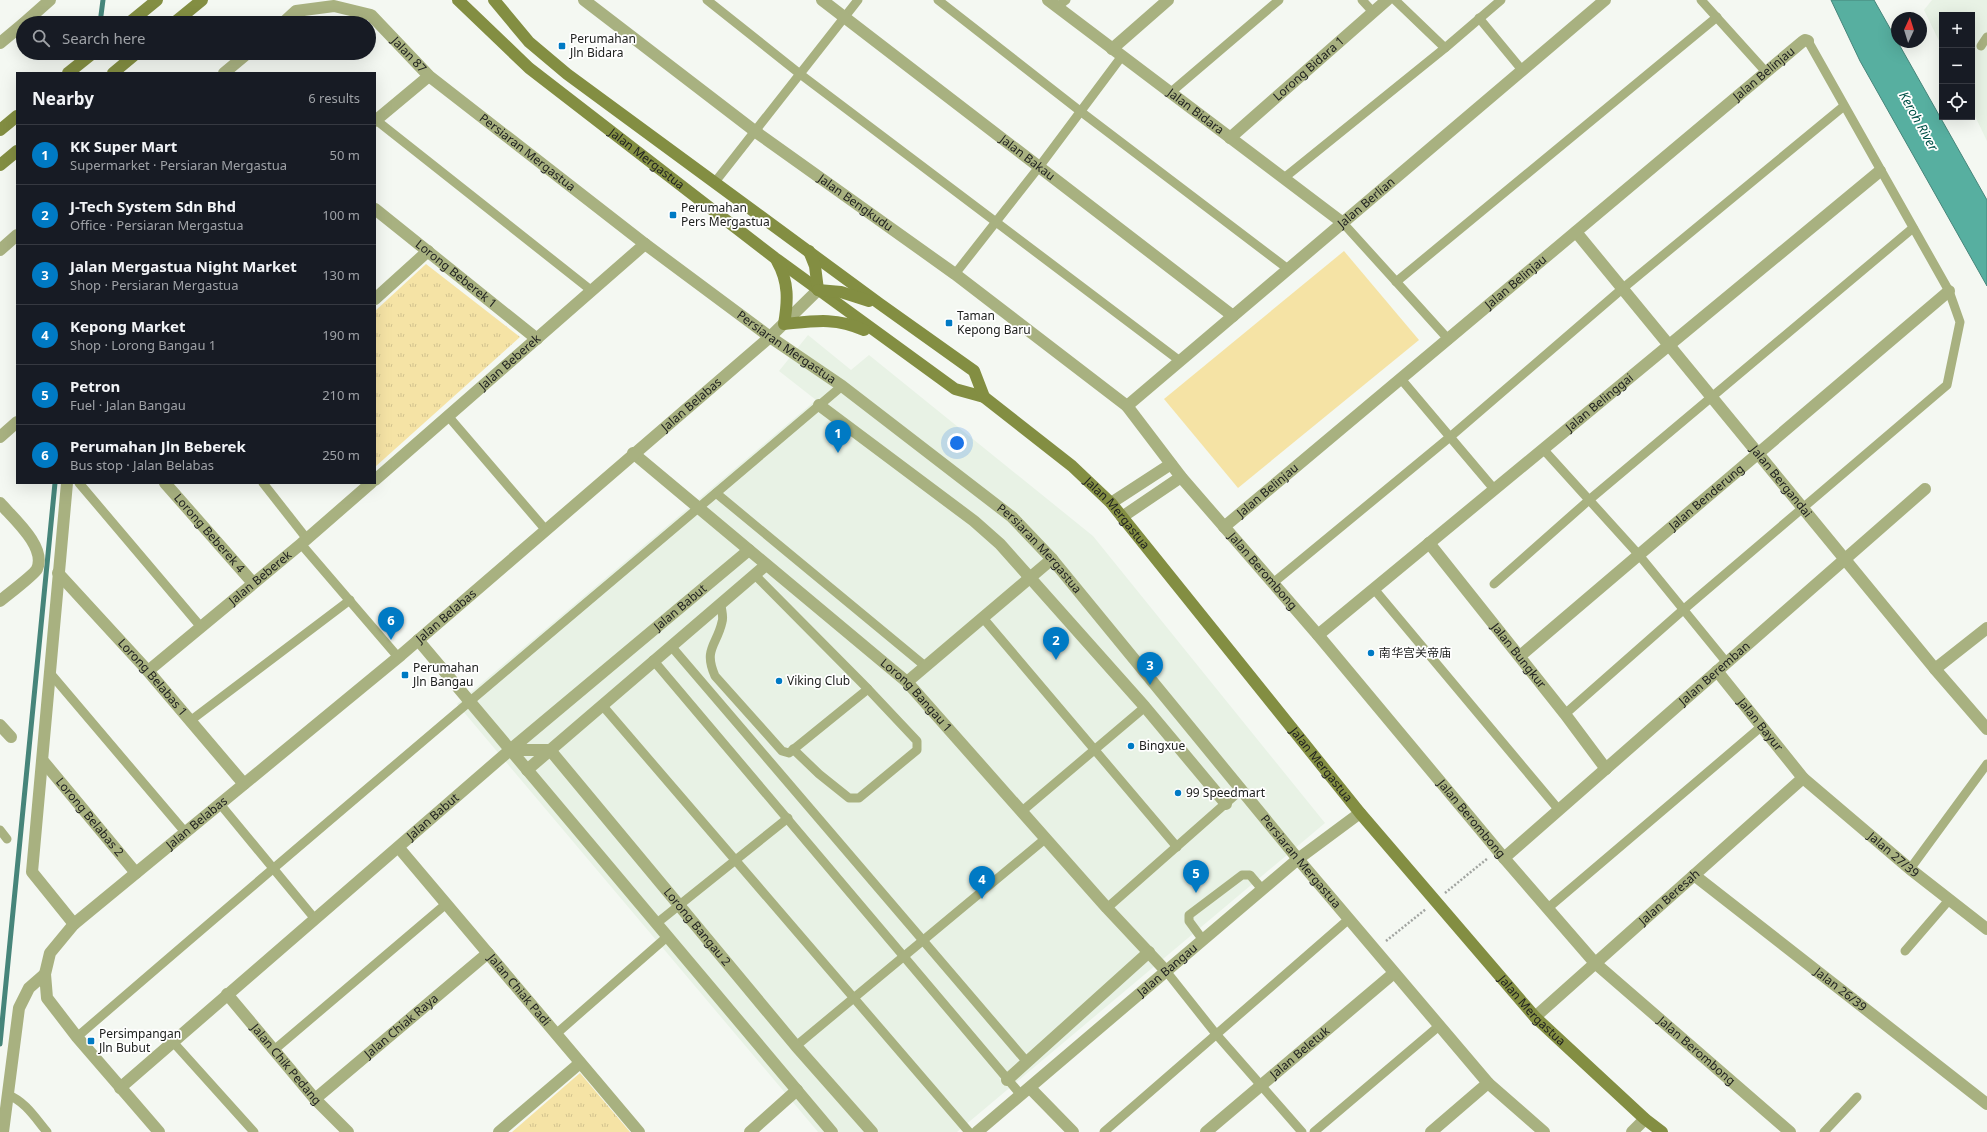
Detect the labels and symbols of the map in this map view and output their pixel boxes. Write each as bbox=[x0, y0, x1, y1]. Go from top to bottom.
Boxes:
north arrow bbox=[1891, 12, 1927, 48]
place label: Perumahan Jln Bidara bbox=[569, 30, 636, 61]
street label: Jalan 87 bbox=[387, 32, 431, 76]
street label: Lorong Bidara 1 bbox=[1269, 32, 1348, 104]
marker: Perumahan Jln Bidara bbox=[557, 41, 567, 51]
street label: Jalan Belinjau bbox=[1728, 43, 1798, 105]
street label: Jalan Bidara bbox=[1163, 84, 1228, 138]
water label: Keroh River bbox=[1895, 88, 1943, 155]
street label: Persiaran Mergastua bbox=[476, 109, 579, 195]
street label: Jalan Mergastua bbox=[605, 123, 688, 193]
street label: Jalan Bakau bbox=[996, 130, 1059, 184]
street label: Jalan Bengkudu bbox=[814, 169, 897, 235]
street label: Jalan Berlian bbox=[1333, 173, 1398, 232]
place label: Perumahan Pers Mergastua bbox=[681, 199, 770, 230]
marker: Perumahan Pers Mergastua bbox=[668, 210, 678, 220]
street label: Lorong Beberek 1 bbox=[412, 236, 501, 312]
street label: Jalan Belinjau bbox=[1480, 251, 1550, 313]
street label: Persiaran Mergastua bbox=[734, 306, 840, 388]
place label: Taman Kepong Baru bbox=[957, 307, 1031, 338]
marker: Taman Kepong Baru bbox=[944, 318, 954, 328]
street label: Jalan Beberek bbox=[474, 330, 544, 394]
street label: Jalan Belinggai bbox=[1561, 369, 1637, 436]
street label: Jalan Belabas bbox=[657, 373, 725, 436]
pin: 1 bbox=[825, 420, 851, 453]
your location bbox=[947, 433, 967, 453]
street label: Jalan Bergandai bbox=[1746, 441, 1816, 521]
street label: Jalan Belinjau bbox=[1232, 459, 1302, 522]
street label: Jalan Benderung bbox=[1664, 460, 1748, 534]
street label: Jalan Mergastua bbox=[1080, 472, 1154, 553]
street label: Lorong Beberek 4 bbox=[170, 490, 249, 576]
street label: Persiaran Mergastua bbox=[994, 499, 1086, 597]
street label: Jalan Berombong bbox=[1224, 528, 1301, 613]
street label: Jalan Beberek bbox=[224, 546, 296, 609]
street label: Jalan Babut bbox=[649, 580, 710, 635]
street label: Jalan Belabas bbox=[411, 585, 480, 647]
pin: 6 bbox=[378, 607, 404, 640]
street label: Jalan Bungkur bbox=[1487, 618, 1550, 692]
pin: 2 bbox=[1043, 627, 1069, 660]
street label: Lorong Belabas 1 bbox=[114, 635, 192, 719]
street label: Jalan Beremban bbox=[1674, 637, 1753, 710]
place label: 南华宫关帝庙 bbox=[1379, 644, 1451, 661]
marker: 南华宫关帝庙 bbox=[1366, 648, 1376, 658]
pin: 3 bbox=[1137, 652, 1163, 685]
street label: Lorong Bangau 1 bbox=[877, 654, 956, 736]
place label: Perumahan Jln Bangau bbox=[412, 659, 479, 690]
marker: Perumahan Jln Bangau bbox=[400, 670, 410, 680]
place label: Viking Club bbox=[787, 672, 850, 689]
marker: Viking Club bbox=[774, 676, 784, 686]
street label: Jalan Bayur bbox=[1733, 694, 1787, 755]
street label: Jalan Mergastua bbox=[1286, 723, 1357, 805]
place label: Bingxue bbox=[1139, 737, 1185, 754]
marker: Bingxue bbox=[1126, 741, 1136, 751]
street label: Lorong Belabas 2 bbox=[52, 774, 128, 860]
street label: Jalan Berombong bbox=[1433, 775, 1510, 862]
place label: 99 Speedmart bbox=[1186, 784, 1266, 801]
marker: 99 Speedmart bbox=[1173, 788, 1183, 798]
street label: Jalan Babut bbox=[402, 789, 463, 845]
street label: Jalan Belabas bbox=[161, 792, 231, 854]
street label: Persiaran Mergastua bbox=[1257, 811, 1345, 912]
street label: Jalan 27/39 bbox=[1864, 827, 1923, 881]
pin: 5 bbox=[1183, 860, 1209, 893]
street label: Jalan Beresah bbox=[1634, 865, 1703, 929]
pin: 4 bbox=[969, 866, 995, 899]
street label: Lorong Bangau 2 bbox=[660, 884, 735, 969]
street label: Jalan Bangau bbox=[1133, 939, 1201, 1001]
street label: Jalan Chiak Padi bbox=[483, 949, 555, 1029]
street label: Jalan 26/39 bbox=[1810, 963, 1871, 1015]
street label: Jalan Mergastua bbox=[1494, 971, 1570, 1049]
street label: Jalan Chiak Raya bbox=[360, 990, 442, 1063]
street label: Jalan Berombong bbox=[1654, 1011, 1739, 1089]
street label: Jalan Chik Pedang bbox=[247, 1019, 325, 1109]
street label: Jalan Beletuk bbox=[1265, 1022, 1333, 1083]
place label: Persimpangan Jln Bubut bbox=[98, 1025, 181, 1056]
marker: Persimpangan Jln Bubut bbox=[86, 1036, 96, 1046]

